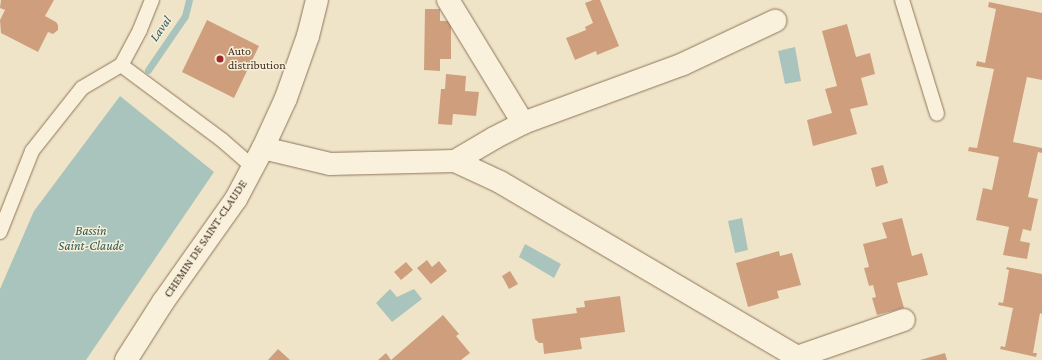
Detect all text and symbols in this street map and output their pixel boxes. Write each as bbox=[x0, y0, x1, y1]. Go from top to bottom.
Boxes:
water label: Laval bbox=[147, 13, 175, 45]
place label: Auto distribution bbox=[228, 45, 286, 73]
marker: Auto distribution bbox=[215, 54, 225, 64]
street label: CHEMIN DE SAINT-CLAUDE bbox=[161, 177, 251, 301]
water label: Bassin Saint-Claude bbox=[58, 224, 124, 255]

